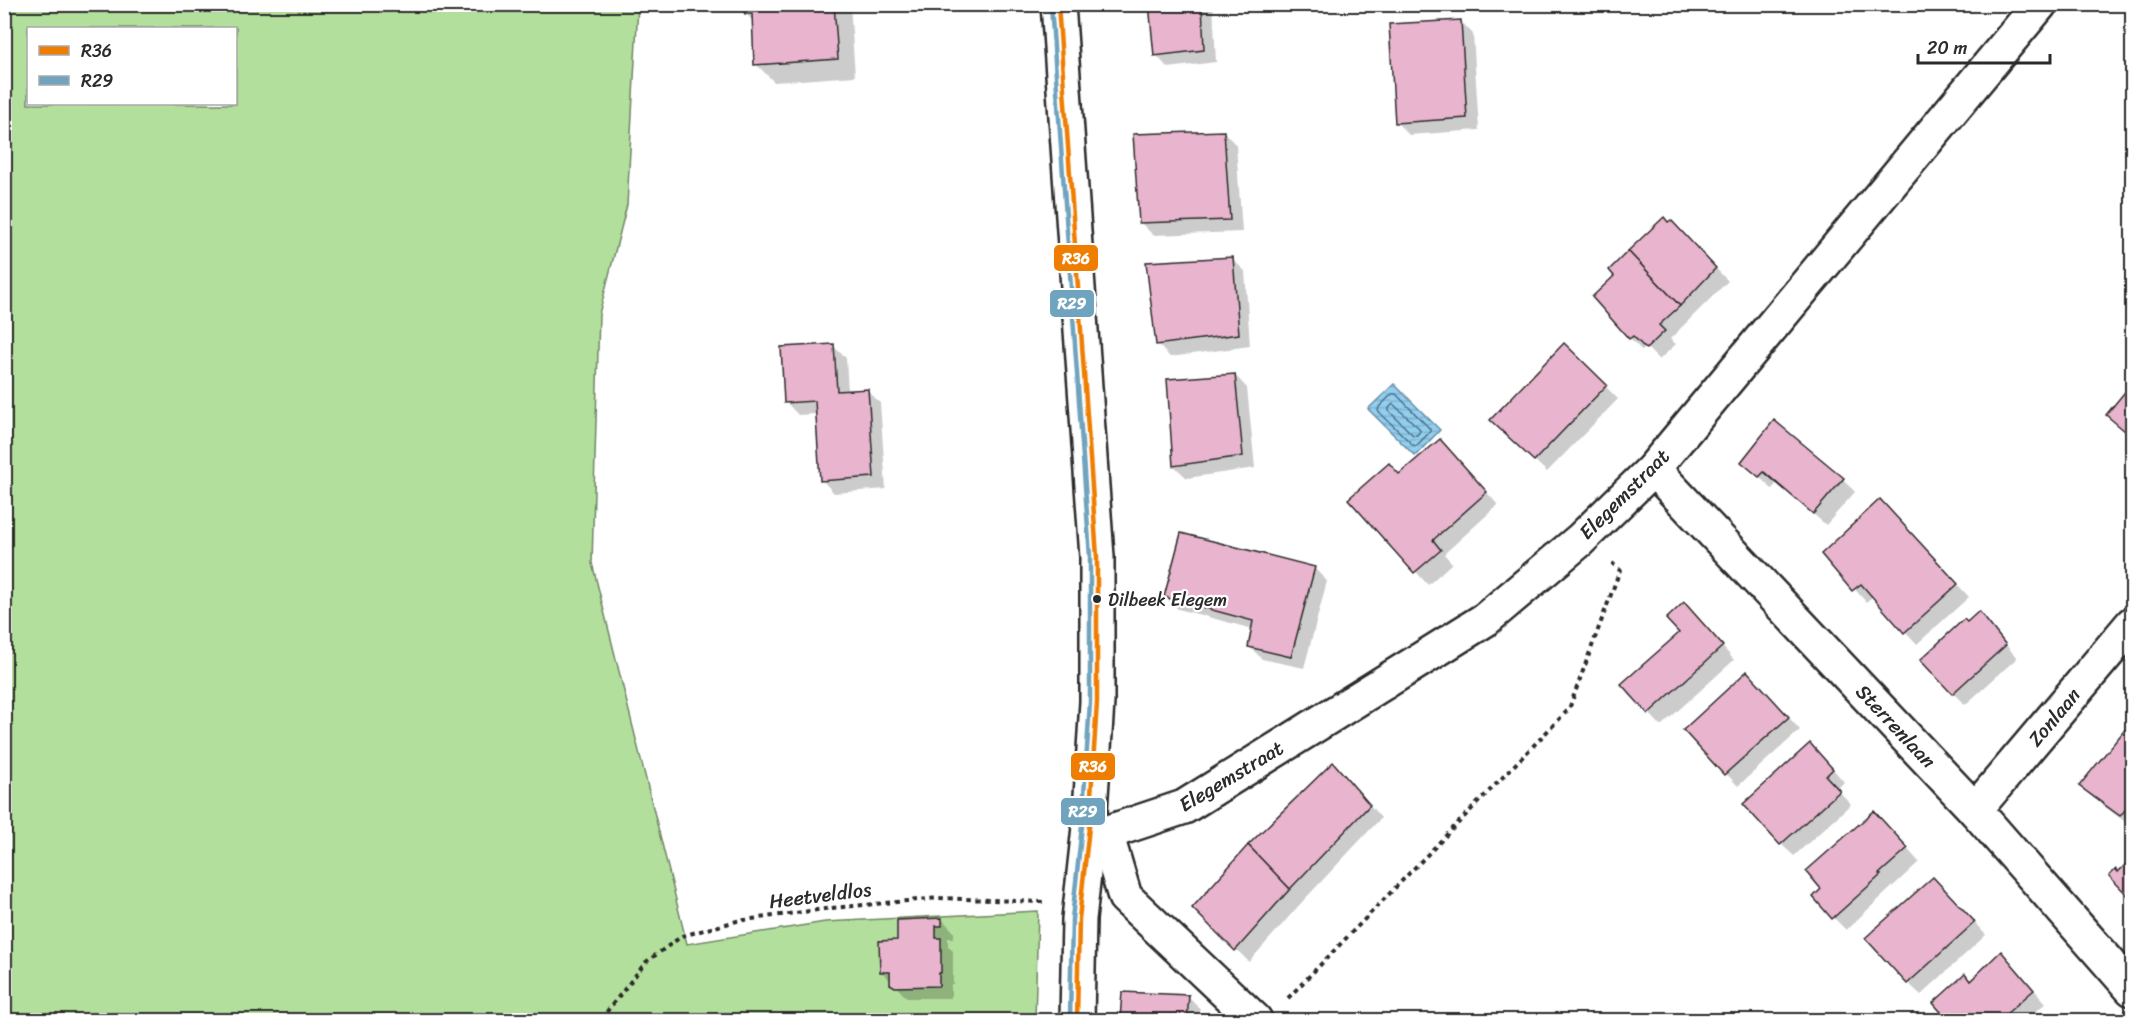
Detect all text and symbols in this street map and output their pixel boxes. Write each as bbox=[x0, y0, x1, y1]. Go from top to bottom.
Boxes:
legend bbox=[27, 27, 237, 105]
scale bar bbox=[1918, 27, 2050, 65]
text: 20 m bbox=[1927, 32, 1967, 64]
text: R36 bbox=[81, 35, 112, 67]
text: R29 bbox=[81, 65, 113, 97]
line badge: R36 bbox=[1053, 244, 1099, 272]
text: R36 bbox=[1061, 244, 1090, 273]
line badge: R29 bbox=[1049, 289, 1095, 318]
text: R29 bbox=[1057, 289, 1087, 318]
street label: Elegemstraat bbox=[1570, 440, 1679, 548]
place label: Dilbeek Elegem bbox=[1108, 584, 1227, 616]
marker: Dilbeek Elegem bbox=[1091, 593, 1103, 605]
street label: Sterrenlaan bbox=[1847, 676, 1945, 777]
street label: Zonlaan bbox=[2019, 680, 2090, 755]
street label: Elegemstraat bbox=[1172, 731, 1291, 822]
line badge: R36 bbox=[1070, 752, 1116, 781]
text: R36 bbox=[1078, 752, 1107, 781]
line badge: R29 bbox=[1060, 797, 1106, 826]
text: R29 bbox=[1068, 797, 1098, 826]
street label: Heetveldlos bbox=[767, 872, 874, 919]

